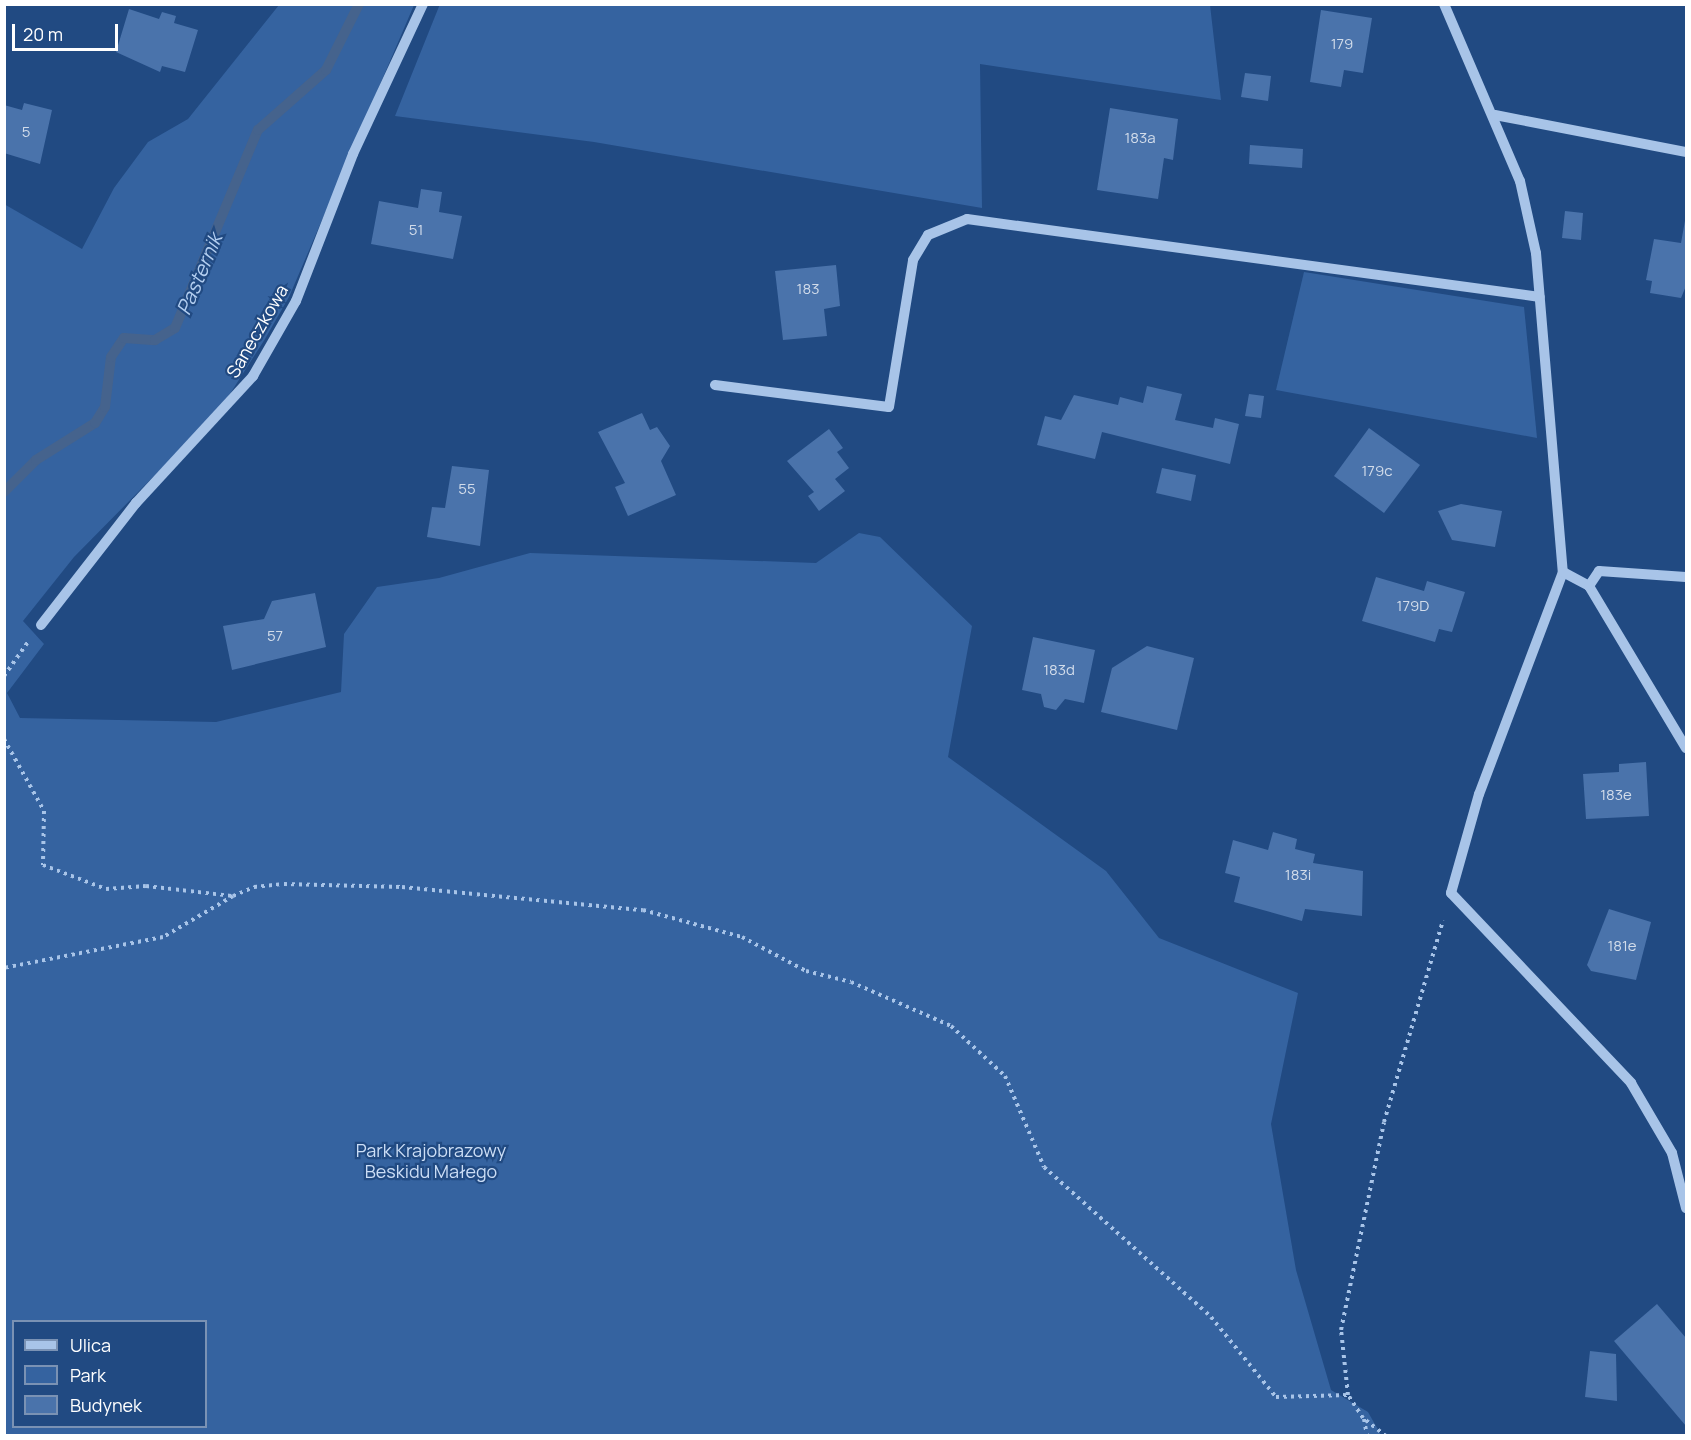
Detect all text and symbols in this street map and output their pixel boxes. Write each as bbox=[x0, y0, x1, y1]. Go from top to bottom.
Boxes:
scale bar bbox=[15, 12, 122, 50]
text: 20 m bbox=[23, 22, 63, 46]
house number: 179 bbox=[1331, 35, 1353, 53]
house number: 5 bbox=[22, 123, 30, 141]
house number: 183a bbox=[1124, 129, 1156, 147]
house number: 51 bbox=[409, 221, 423, 239]
water label: Pasternik bbox=[171, 230, 227, 318]
house number: 183 bbox=[797, 280, 819, 298]
street label: Saneczkowa bbox=[222, 281, 292, 381]
house number: 179c bbox=[1362, 462, 1392, 480]
house number: 55 bbox=[458, 480, 476, 498]
house number: 179D bbox=[1397, 597, 1429, 615]
house number: 57 bbox=[267, 627, 283, 645]
house number: 183d bbox=[1043, 661, 1075, 679]
house number: 183e bbox=[1600, 786, 1632, 804]
house number: 183i bbox=[1285, 866, 1311, 884]
house number: 181e bbox=[1607, 937, 1637, 955]
park label: Park Krajobrazowy Beskidu Małego bbox=[356, 1140, 506, 1182]
legend bbox=[12, 1320, 207, 1428]
text: Ulica bbox=[70, 1333, 111, 1357]
text: Park bbox=[70, 1363, 106, 1387]
text: Budynek bbox=[70, 1393, 142, 1417]

